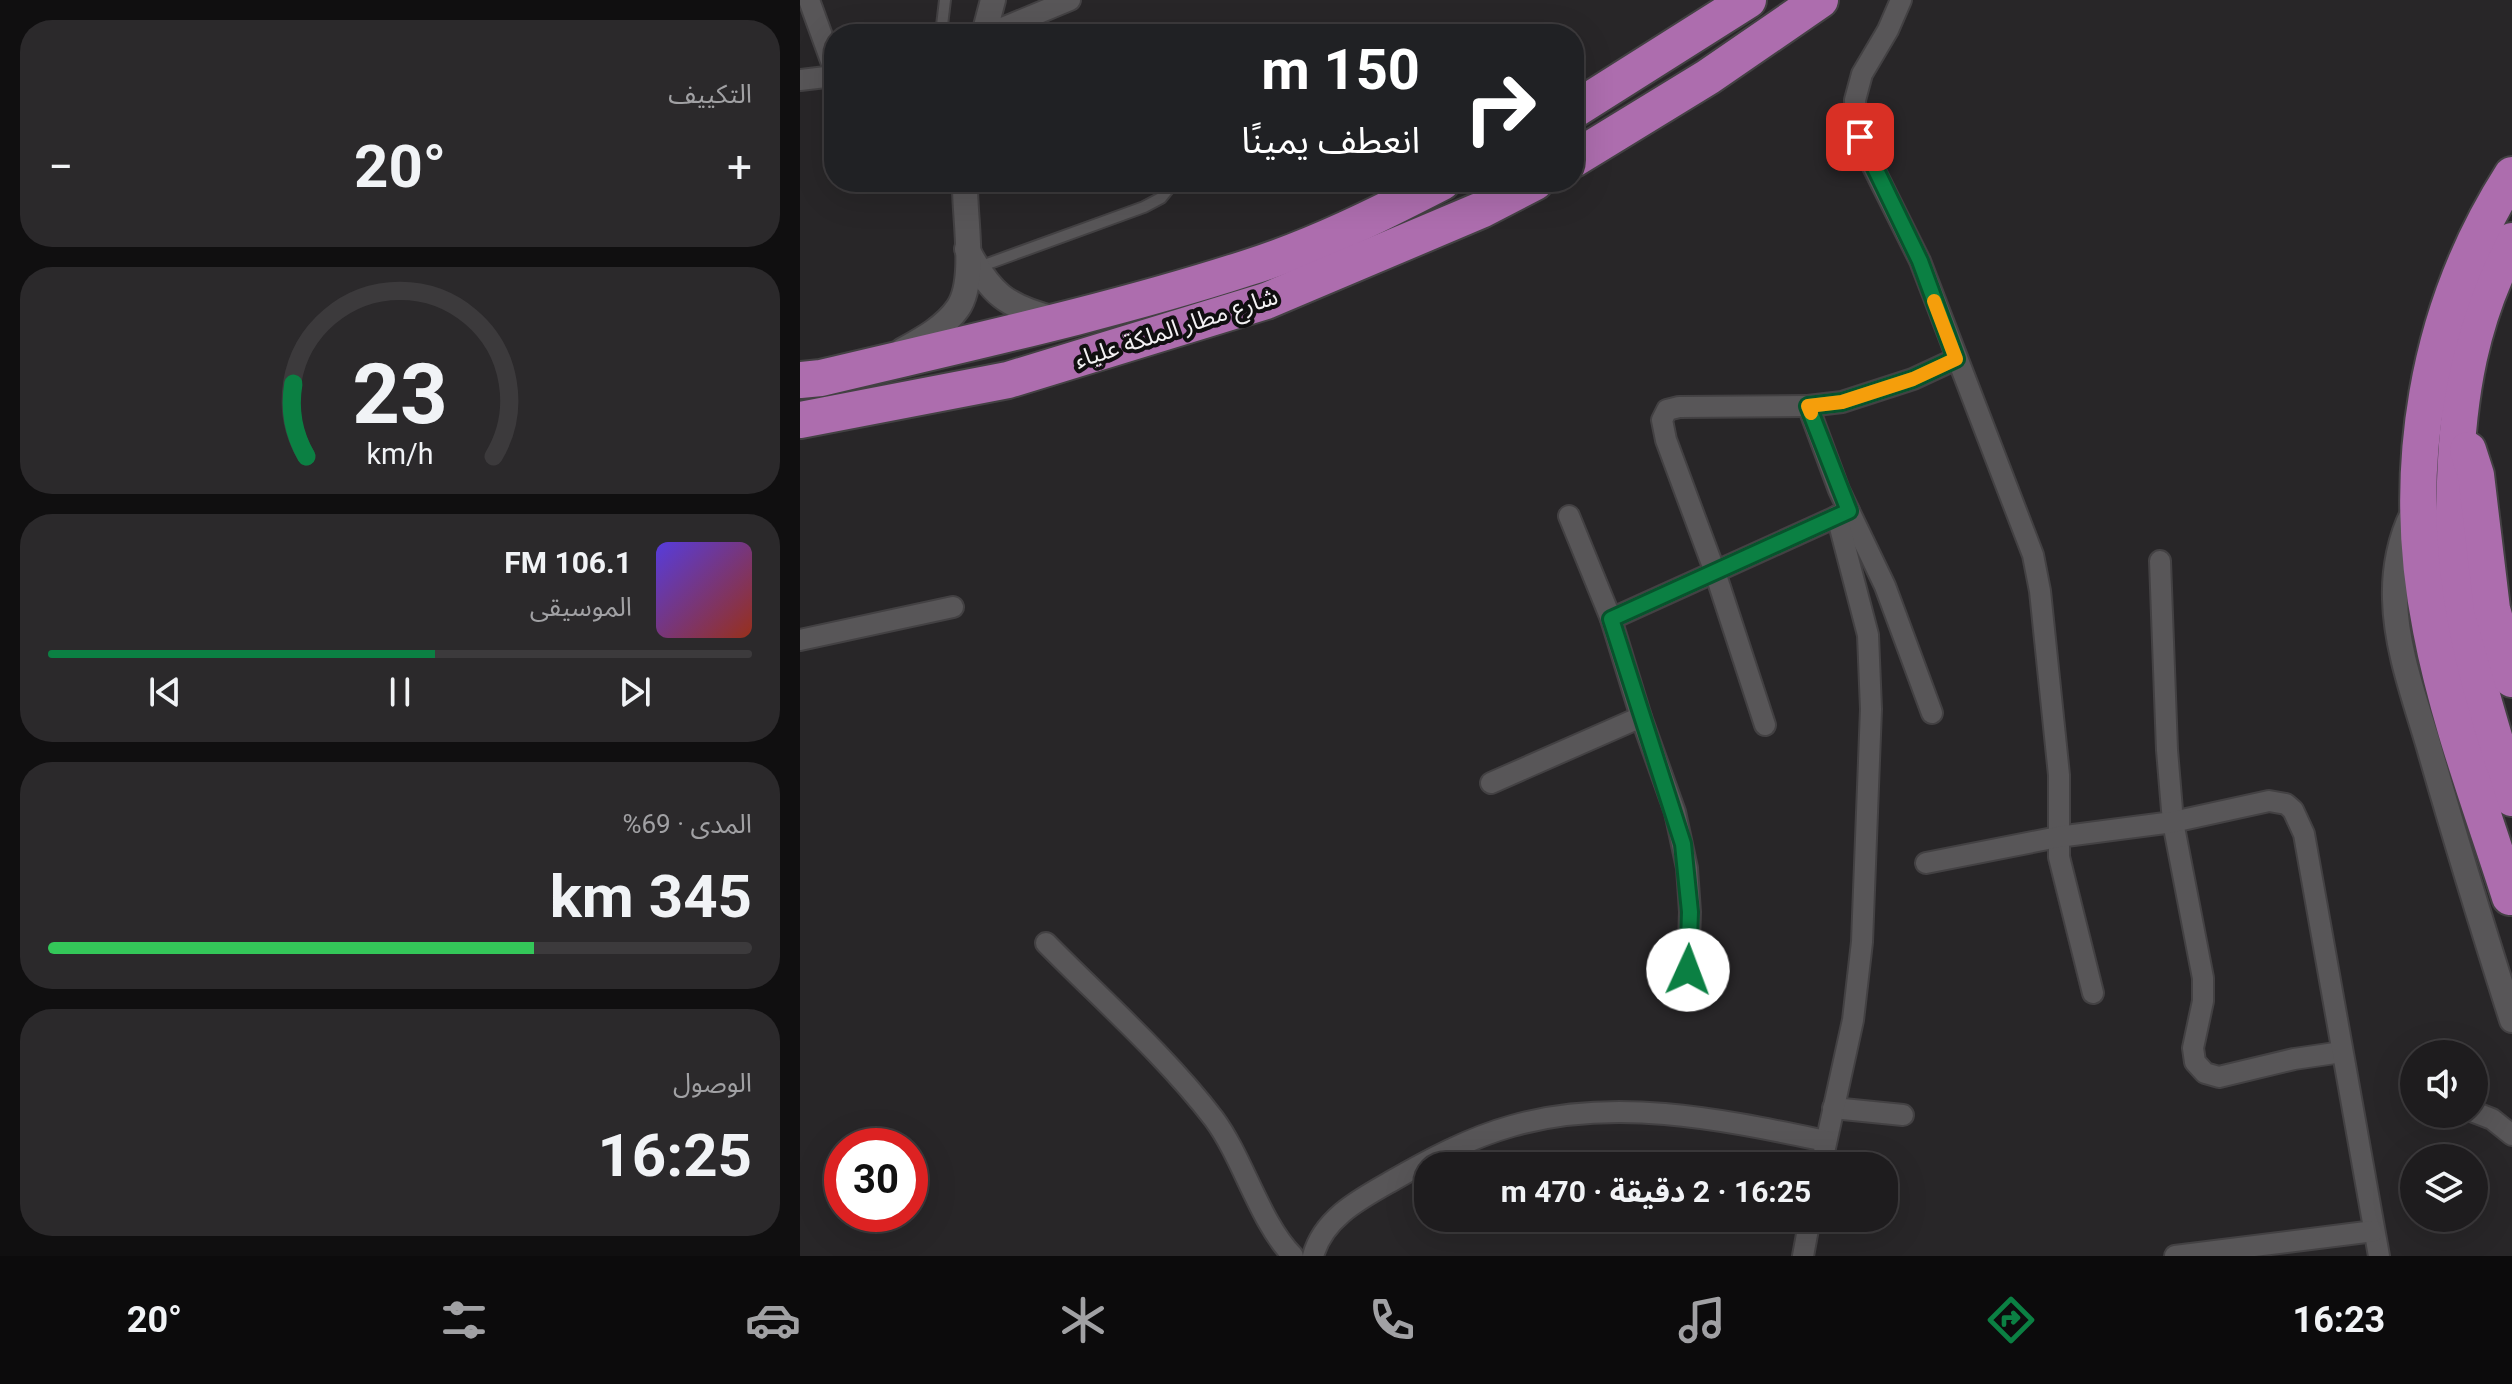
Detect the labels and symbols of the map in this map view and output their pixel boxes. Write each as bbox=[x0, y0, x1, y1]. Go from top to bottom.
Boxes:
pin bbox=[1826, 103, 1894, 171]
street label: شارع مطار الملكة علياء bbox=[1071, 282, 1282, 377]
position arrow bbox=[1646, 928, 1730, 1012]
speed limit sign: 30 bbox=[824, 1128, 928, 1232]

